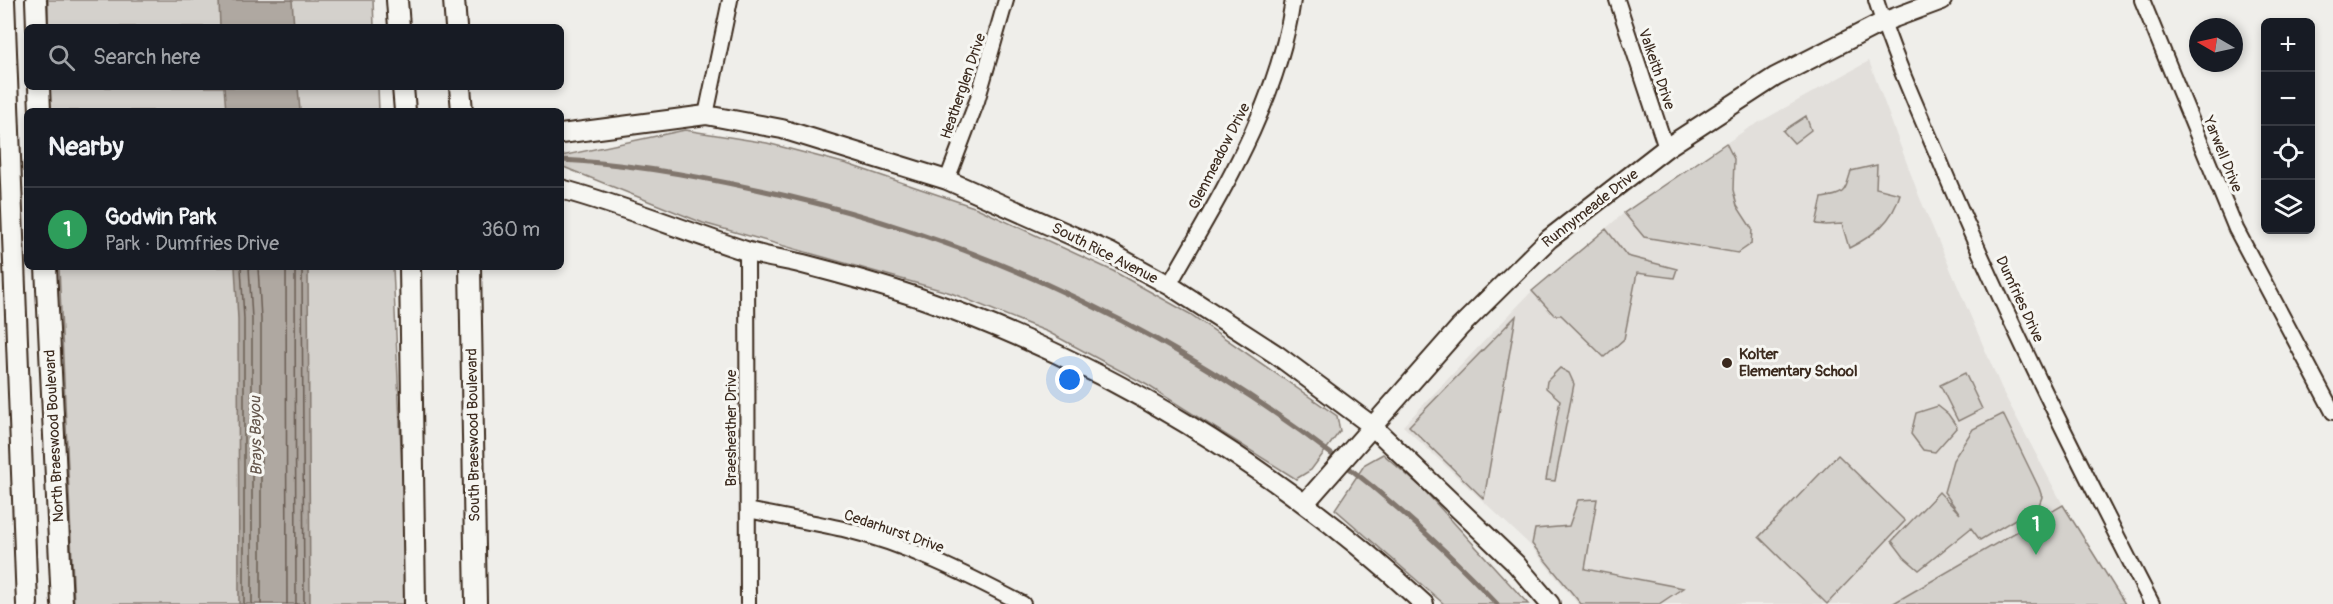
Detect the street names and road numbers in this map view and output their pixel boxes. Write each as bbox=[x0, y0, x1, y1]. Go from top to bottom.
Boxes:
street label: Valkeith Drive bbox=[1634, 26, 1679, 113]
street label: Heatherglen Drive bbox=[936, 30, 991, 142]
street label: Glenmeadow Drive bbox=[1184, 99, 1255, 213]
street label: Yarwell Drive bbox=[2198, 112, 2247, 196]
street label: Runnymeade Drive bbox=[1538, 164, 1643, 252]
street label: South Rice Avenue bbox=[1049, 219, 1161, 289]
street label: Dumfries Drive bbox=[1991, 253, 2048, 346]
street label: South Braeswood Boulevard bbox=[462, 348, 485, 522]
street label: North Braeswood Boulevard bbox=[40, 349, 69, 523]
street label: Braesheather Drive bbox=[722, 369, 741, 487]
street label: Cedarhurst Drive bbox=[841, 506, 947, 558]

